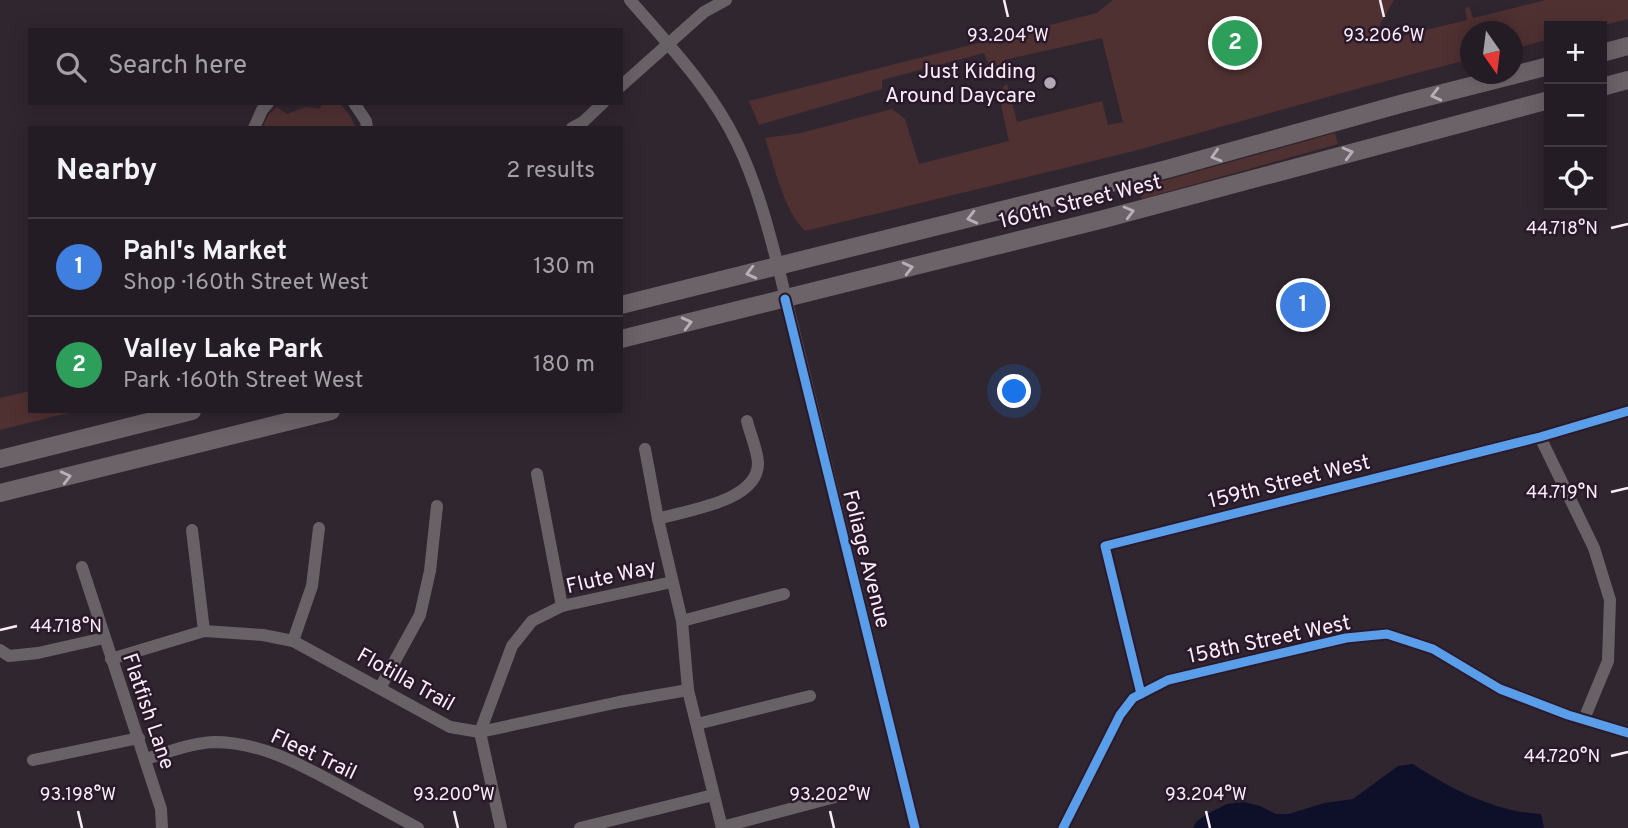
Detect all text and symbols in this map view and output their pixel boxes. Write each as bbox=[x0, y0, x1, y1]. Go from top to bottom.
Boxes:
pin: 2 bbox=[1212, 17, 1258, 69]
north arrow bbox=[1460, 21, 1523, 84]
map controls bbox=[1544, 21, 1607, 210]
button: + bbox=[1544, 21, 1607, 84]
text: 93.204°W bbox=[967, 25, 1049, 48]
text: 93.206°W bbox=[1343, 25, 1425, 48]
search box bbox=[28, 28, 623, 105]
icon: search bbox=[52, 48, 90, 86]
text: Search here bbox=[108, 50, 247, 83]
place label: Just Kidding Around Daycare bbox=[885, 59, 1036, 110]
marker: Just Kidding Around Daycare bbox=[1042, 75, 1058, 91]
button: − bbox=[1544, 84, 1607, 147]
one-way arrow bbox=[1430, 87, 1442, 101]
one-way arrow bbox=[1211, 147, 1223, 162]
one-way arrow bbox=[1342, 147, 1354, 161]
button: locate bbox=[1544, 147, 1607, 210]
text: Nearby bbox=[56, 153, 157, 190]
text: 2 results bbox=[506, 157, 595, 186]
street label: 160th Street West bbox=[996, 169, 1164, 236]
one-way arrow bbox=[1123, 206, 1135, 220]
one-way arrow bbox=[966, 210, 978, 224]
text: 44.718°N bbox=[1526, 218, 1598, 241]
text: Pahl's Market bbox=[123, 236, 287, 269]
text: 1 bbox=[74, 253, 84, 282]
text: 130 m bbox=[533, 253, 595, 282]
one-way arrow bbox=[902, 262, 914, 276]
one-way arrow bbox=[746, 265, 758, 279]
text: Shop · 160th Street West bbox=[123, 269, 369, 298]
pin: 1 bbox=[1280, 279, 1326, 331]
one-way arrow bbox=[681, 317, 693, 331]
text: Valley Lake Park bbox=[123, 334, 324, 367]
text: 2 bbox=[72, 351, 86, 380]
text: 180 m bbox=[533, 351, 595, 380]
text: Park · 160th Street West bbox=[123, 367, 363, 396]
your location bbox=[997, 374, 1031, 408]
street label: 159th Street West bbox=[1206, 449, 1373, 516]
one-way arrow bbox=[60, 471, 72, 485]
text: 44.719°N bbox=[1526, 482, 1598, 505]
street label: Foliage Avenue bbox=[835, 488, 896, 631]
street label: Flute Way bbox=[564, 554, 659, 601]
street label: 158th Street West bbox=[1185, 610, 1353, 671]
text: 44.718°N bbox=[30, 616, 102, 639]
street label: Flotilla Trail bbox=[352, 642, 459, 718]
street label: Flatfish Lane bbox=[115, 650, 180, 773]
street label: Fleet Trail bbox=[266, 724, 361, 787]
text: 44.720°N bbox=[1524, 746, 1600, 769]
text: 93.198°W bbox=[40, 784, 116, 807]
text: 93.200°W bbox=[413, 784, 495, 807]
text: 93.202°W bbox=[789, 784, 871, 807]
text: 93.204°W bbox=[1165, 784, 1247, 807]

